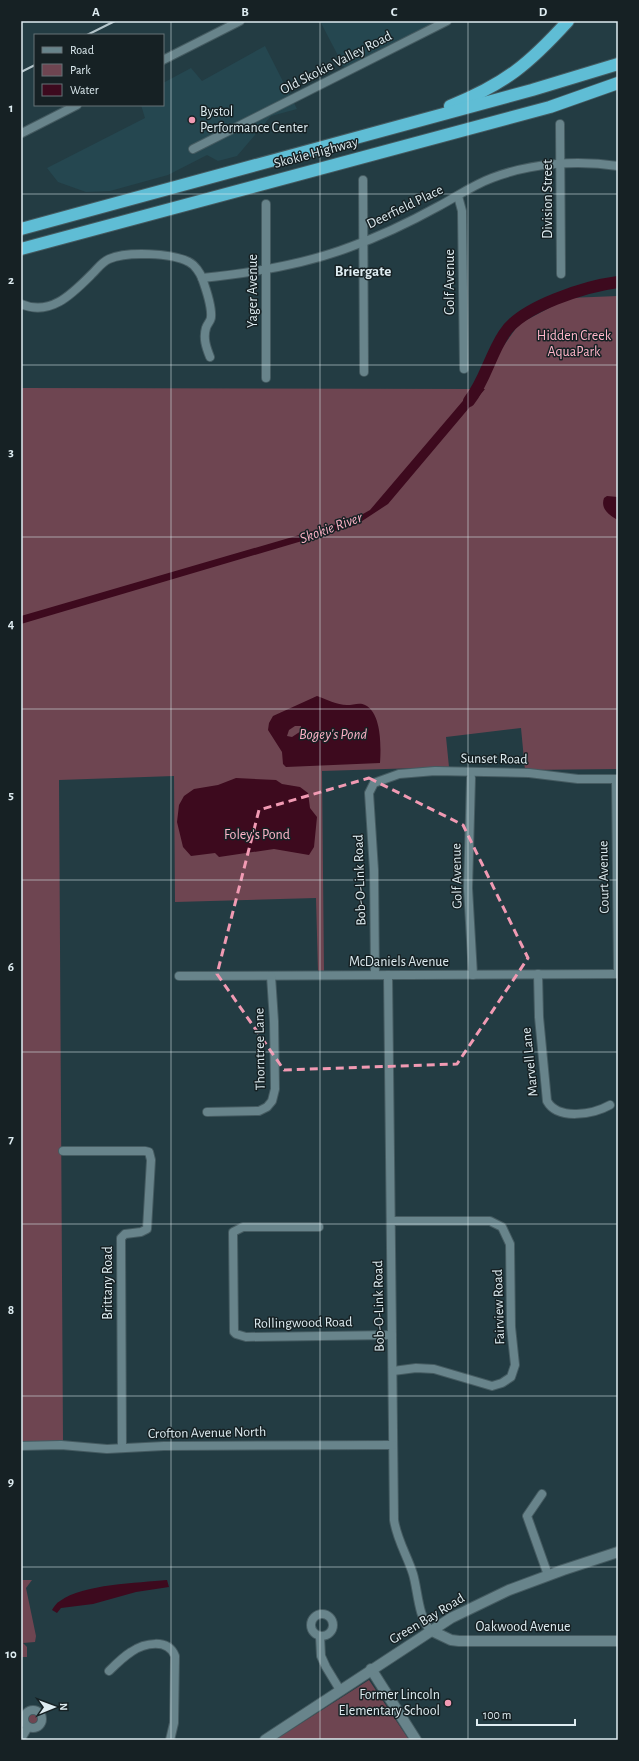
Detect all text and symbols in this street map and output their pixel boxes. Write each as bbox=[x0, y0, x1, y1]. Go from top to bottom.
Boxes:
text: A bbox=[92, 6, 100, 19]
text: B bbox=[241, 6, 249, 19]
text: C bbox=[391, 6, 398, 19]
text: D bbox=[539, 6, 548, 19]
street label: Old Skokie Valley Road bbox=[278, 29, 394, 97]
legend bbox=[34, 34, 164, 106]
text: Road bbox=[70, 44, 94, 56]
text: Park bbox=[70, 64, 91, 76]
text: Water bbox=[70, 84, 99, 96]
text: 1 bbox=[9, 102, 13, 115]
place label: Bystol Performance Center bbox=[200, 105, 308, 135]
marker: Bystol Performance Center bbox=[187, 115, 197, 125]
street label: Skokie Highway bbox=[273, 135, 360, 171]
street label: Division Street bbox=[541, 159, 555, 239]
street label: Deerfield Place bbox=[365, 183, 445, 231]
street label: Golf Avenue bbox=[443, 249, 457, 315]
street label: Yager Avenue bbox=[246, 254, 260, 328]
district label: Briergate bbox=[335, 264, 391, 279]
text: 2 bbox=[8, 274, 14, 287]
park label: Hidden Creek AquaPark bbox=[537, 329, 612, 359]
text: 3 bbox=[8, 446, 14, 459]
water label: Skokie River bbox=[298, 509, 365, 546]
text: 4 bbox=[8, 618, 15, 631]
water label: Bogey's Pond bbox=[299, 727, 367, 742]
street label: Sunset Road bbox=[460, 751, 528, 767]
text: 5 bbox=[8, 789, 14, 802]
park label: Foley’s Pond bbox=[224, 828, 290, 842]
street label: Bob-O-Link Road bbox=[351, 834, 369, 926]
street label: Court Avenue bbox=[596, 840, 612, 914]
street label: Golf Avenue bbox=[449, 843, 465, 909]
street label: McDaniels Avenue bbox=[349, 955, 449, 969]
text: 6 bbox=[8, 961, 14, 974]
street label: Thorntree Lane bbox=[252, 1008, 268, 1090]
street label: Marvell Lane bbox=[519, 1027, 541, 1097]
text: 7 bbox=[8, 1133, 14, 1146]
street label: Brittany Road bbox=[101, 1246, 115, 1320]
street label: Bob-O-Link Road bbox=[371, 1260, 387, 1352]
street label: Fairview Road bbox=[491, 1269, 507, 1345]
text: 8 bbox=[8, 1304, 14, 1317]
street label: Rollingwood Road bbox=[253, 1315, 353, 1331]
street label: Crofton Avenue North bbox=[148, 1425, 266, 1441]
text: 9 bbox=[8, 1476, 14, 1489]
street label: Green Bay Road bbox=[387, 1591, 467, 1647]
street label: Oakwood Avenue bbox=[475, 1620, 571, 1634]
text: 10 bbox=[5, 1648, 17, 1661]
north arrow bbox=[34, 1687, 74, 1727]
place label: Former Lincoln Elementary School bbox=[339, 1688, 440, 1718]
marker: Former Lincoln Elementary School bbox=[443, 1698, 453, 1708]
scale bar bbox=[477, 1701, 575, 1727]
text: N bbox=[58, 1703, 69, 1711]
text: 100 m bbox=[483, 1709, 511, 1721]

